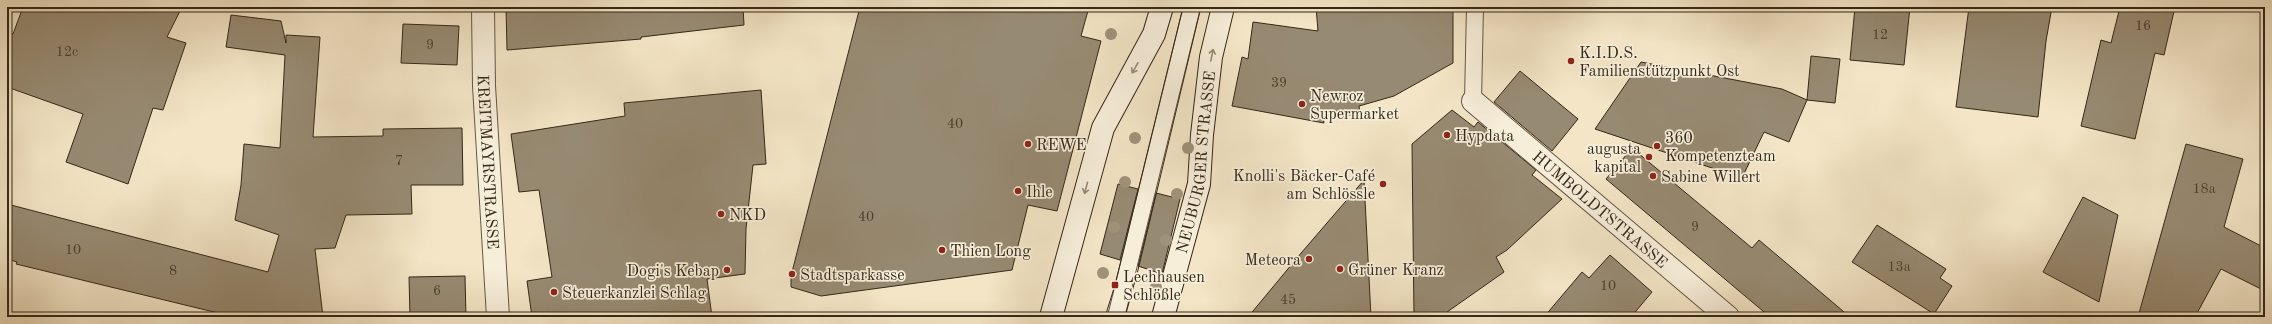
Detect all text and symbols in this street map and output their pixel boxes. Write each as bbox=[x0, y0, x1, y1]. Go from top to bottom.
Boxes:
house number: 16 bbox=[2135, 19, 2151, 33]
house number: 12 bbox=[1872, 28, 1888, 42]
house number: 9 bbox=[426, 38, 434, 52]
house number: 12c bbox=[56, 45, 78, 59]
place label: K.I.D.S. Familienstützpunkt Ost bbox=[1579, 46, 1740, 80]
one-way arrow bbox=[1208, 49, 1216, 62]
marker: K.I.D.S. Familienstützpunkt Ost bbox=[1566, 56, 1576, 66]
one-way arrow bbox=[1131, 62, 1138, 74]
street label: NEUBURGER STRASSE bbox=[1175, 70, 1219, 255]
street label: KREITMAYRSTRASSE bbox=[474, 74, 500, 250]
house number: 39 bbox=[1271, 76, 1287, 90]
place label: Newroz Supermarket bbox=[1310, 89, 1400, 123]
marker: Newroz Supermarket bbox=[1297, 99, 1307, 109]
house number: 40 bbox=[947, 117, 963, 131]
place label: Hypdata bbox=[1455, 129, 1514, 145]
marker: Hypdata bbox=[1442, 130, 1452, 140]
place label: 360 Kompetenzteam bbox=[1665, 131, 1776, 165]
place label: REWE bbox=[1036, 138, 1087, 154]
marker: REWE bbox=[1023, 139, 1033, 149]
marker: 360 Kompetenzteam bbox=[1652, 141, 1662, 151]
place label: augusta kapital bbox=[1587, 142, 1641, 176]
street label: HUMBOLDTSTRASSE bbox=[1529, 149, 1670, 272]
marker: augusta kapital bbox=[1644, 152, 1654, 162]
house number: 7 bbox=[395, 154, 403, 168]
place label: Knolli's Bäcker-Café am Schlössle bbox=[1233, 169, 1375, 203]
place label: Sabine Willert bbox=[1661, 170, 1761, 186]
marker: Sabine Willert bbox=[1648, 171, 1658, 181]
marker: Knolli's Bäcker-Café am Schlössle bbox=[1378, 179, 1388, 189]
one-way arrow bbox=[1082, 181, 1089, 194]
house number: 18a bbox=[2192, 182, 2216, 196]
place label: Ihle bbox=[1026, 185, 1053, 201]
marker: Ihle bbox=[1013, 186, 1023, 196]
place label: NKD bbox=[729, 208, 766, 224]
marker: NKD bbox=[716, 209, 726, 219]
house number: 40 bbox=[858, 210, 874, 224]
house number: 9 bbox=[1691, 220, 1699, 234]
house number: 10 bbox=[65, 243, 81, 257]
place label: Thien Long bbox=[950, 244, 1031, 260]
marker: Thien Long bbox=[937, 245, 947, 255]
place label: Meteora bbox=[1245, 253, 1301, 269]
marker: Meteora bbox=[1304, 254, 1314, 264]
house number: 13a bbox=[1887, 260, 1911, 274]
place label: Grüner Kranz bbox=[1348, 263, 1444, 279]
house number: 8 bbox=[169, 264, 177, 278]
place label: Dogi's Kebap bbox=[627, 264, 719, 280]
marker: Grüner Kranz bbox=[1335, 264, 1345, 274]
marker: Dogi's Kebap bbox=[722, 265, 732, 275]
place label: Stadtsparkasse bbox=[800, 268, 905, 284]
marker: Stadtsparkasse bbox=[787, 269, 797, 279]
place label: Lechhausen Schlößle bbox=[1123, 270, 1205, 304]
house number: 10 bbox=[1600, 279, 1616, 293]
marker: Lechhausen Schlößle bbox=[1110, 280, 1120, 290]
house number: 6 bbox=[433, 284, 441, 298]
place label: Steuerkanzlei Schlag bbox=[562, 286, 707, 302]
marker: Steuerkanzlei Schlag bbox=[549, 287, 559, 297]
house number: 45 bbox=[1280, 293, 1296, 307]

